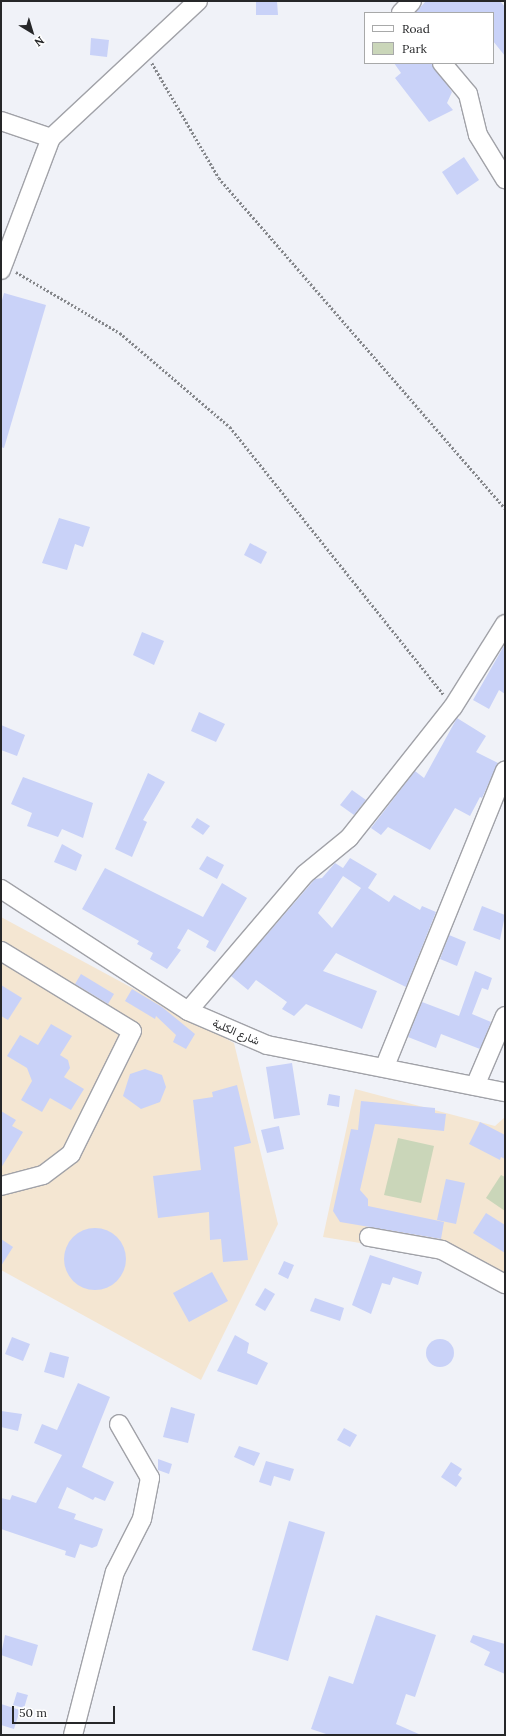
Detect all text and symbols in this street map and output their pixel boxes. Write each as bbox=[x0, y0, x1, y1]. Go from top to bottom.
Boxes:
north arrow bbox=[12, 12, 52, 52]
legend bbox=[364, 12, 494, 64]
text: Road bbox=[402, 21, 430, 36]
text: N bbox=[32, 33, 47, 50]
text: Park bbox=[402, 41, 427, 56]
street label: شارع الكلية bbox=[211, 1016, 261, 1048]
scale bar bbox=[14, 1698, 117, 1724]
text: 50 m bbox=[19, 1705, 47, 1720]

